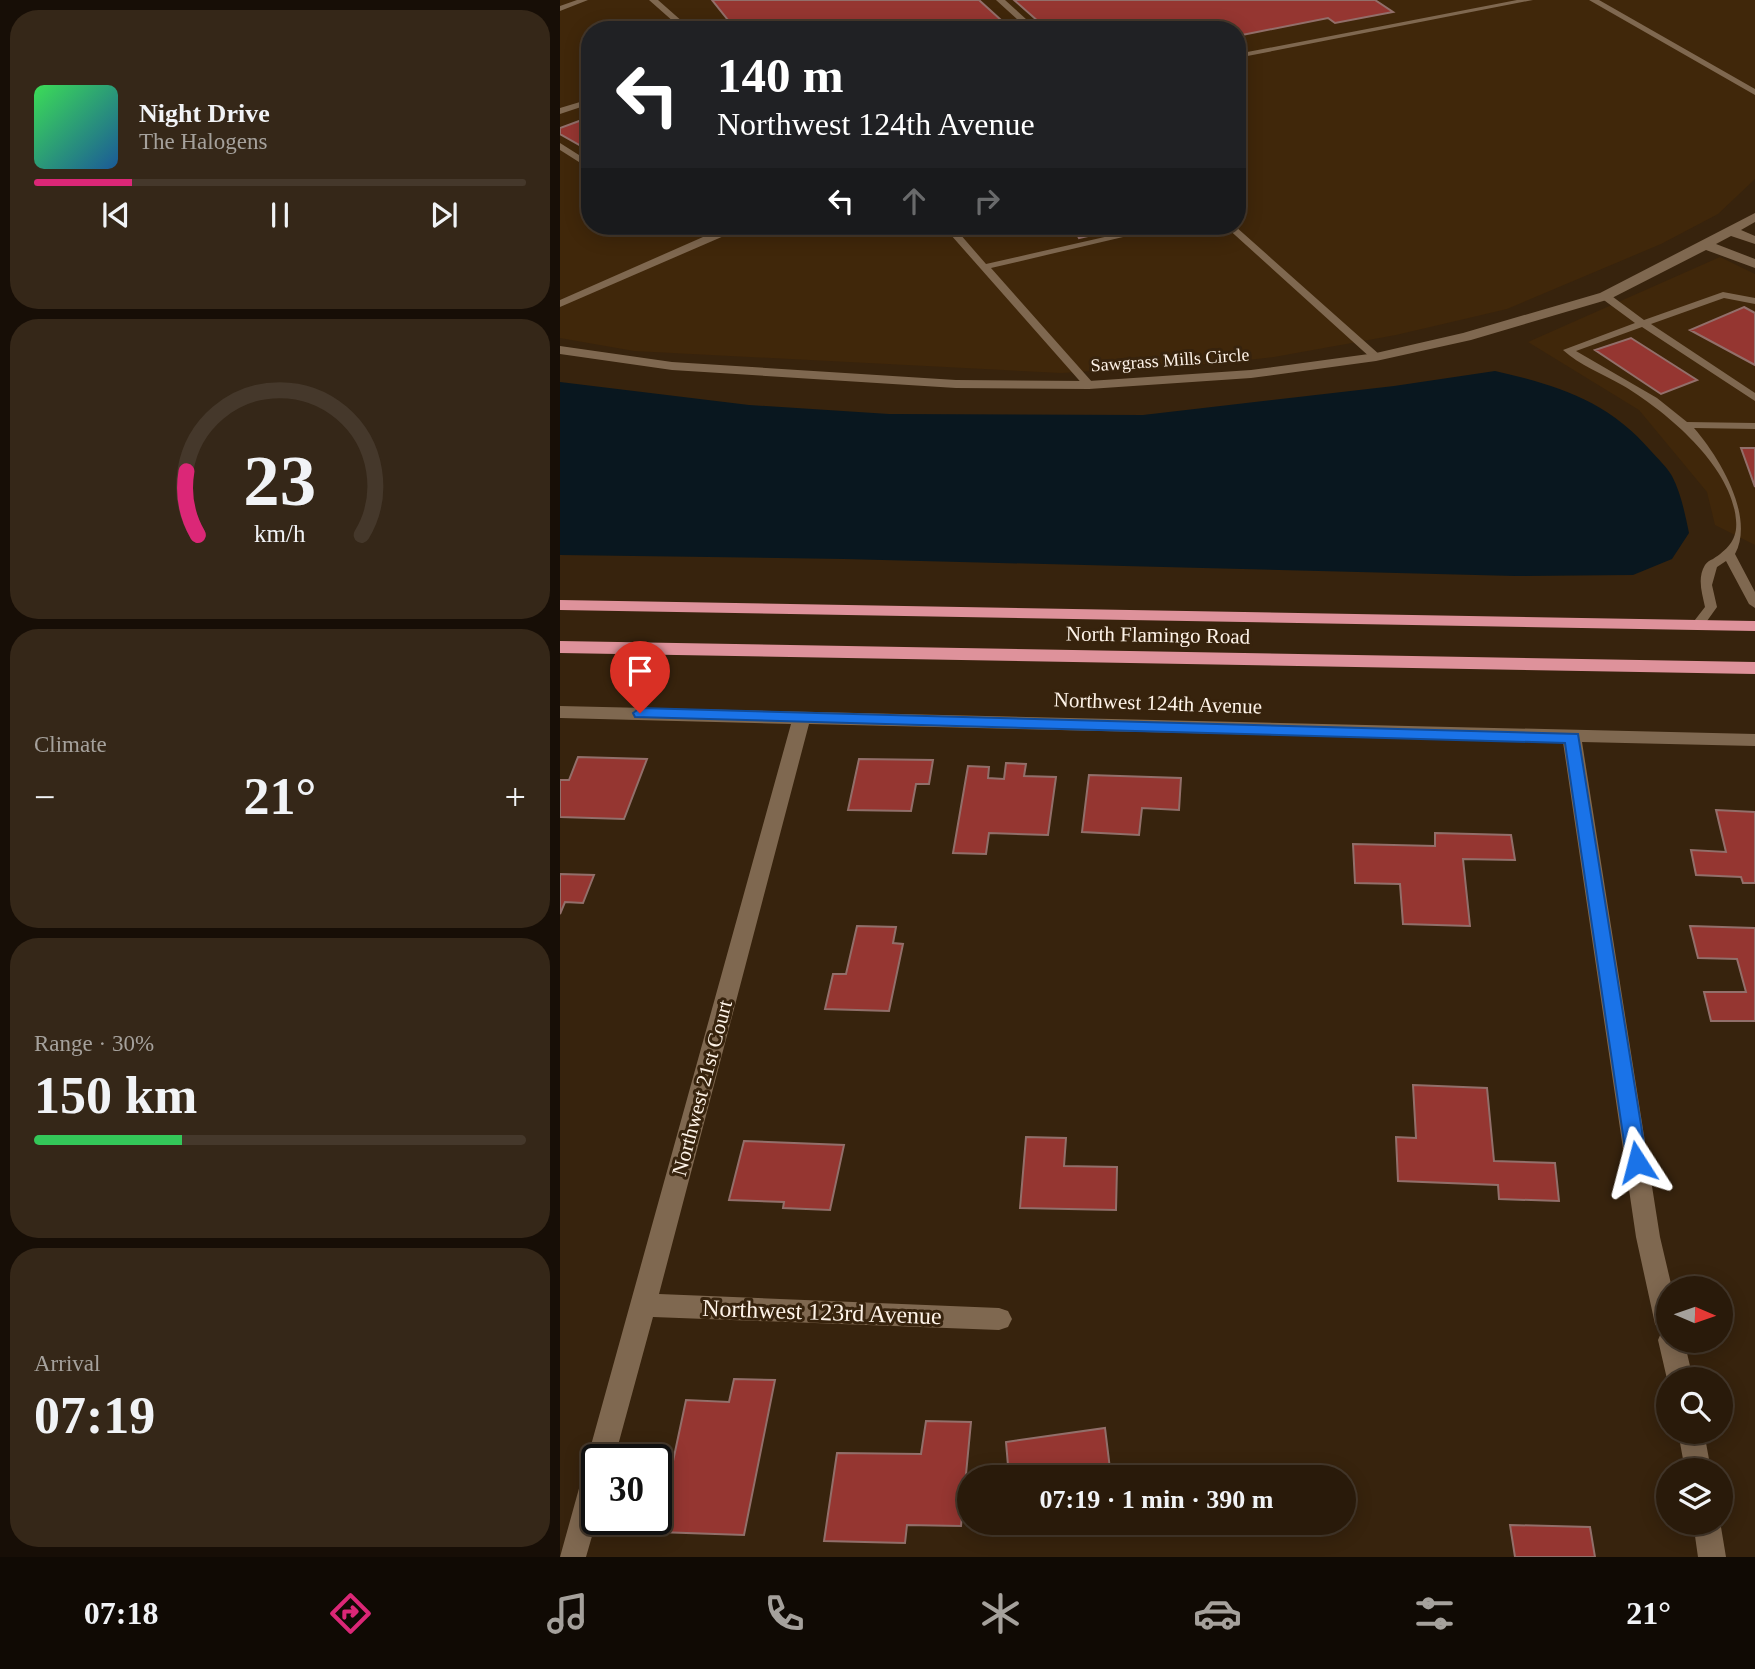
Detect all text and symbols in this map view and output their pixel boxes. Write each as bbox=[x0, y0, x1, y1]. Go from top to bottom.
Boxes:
text: 140 m bbox=[717, 48, 844, 103]
icon: left bbox=[602, 49, 693, 140]
text: Night Drive bbox=[139, 99, 270, 128]
text: Northwest 124th Avenue bbox=[717, 106, 1035, 142]
text: The Halogens bbox=[139, 129, 267, 154]
icon: left bbox=[822, 182, 860, 220]
icon: ahead bbox=[895, 182, 933, 220]
icon: right bbox=[968, 182, 1006, 220]
icon: previous bbox=[97, 196, 135, 234]
icon: pause bbox=[261, 196, 299, 234]
icon: next bbox=[425, 196, 463, 234]
street label: Sawgrass Mills Circle bbox=[1090, 344, 1250, 376]
text: 23 bbox=[244, 441, 316, 522]
text: km/h bbox=[254, 520, 306, 547]
street label: North Flamingo Road bbox=[1066, 621, 1251, 649]
pin bbox=[610, 641, 670, 713]
icon: arrive bbox=[621, 652, 659, 690]
street label: Northwest 124th Avenue bbox=[1053, 687, 1263, 719]
text: Climate bbox=[34, 732, 107, 757]
text: 21° bbox=[244, 768, 316, 825]
text: − bbox=[34, 776, 55, 818]
text: + bbox=[505, 776, 526, 818]
street label: Northwest 21st Court bbox=[667, 997, 737, 1178]
text: Range · 30% bbox=[34, 1031, 154, 1056]
text: 150 km bbox=[34, 1067, 197, 1124]
position arrow bbox=[1600, 1125, 1674, 1199]
north arrow bbox=[1656, 1276, 1732, 1353]
map controls bbox=[1656, 1276, 1733, 1535]
street label: Northwest 123rd Avenue bbox=[702, 1295, 942, 1329]
text: Arrival bbox=[34, 1351, 100, 1376]
button: search bbox=[1656, 1367, 1733, 1444]
text: 07:19 bbox=[34, 1387, 155, 1444]
speed limit sign: 30 bbox=[581, 1444, 672, 1535]
button: layers bbox=[1656, 1458, 1733, 1535]
text: 07:19 · 1 min · 390 m bbox=[1040, 1485, 1274, 1514]
icon: directions bbox=[326, 1589, 375, 1638]
icon: music bbox=[543, 1589, 592, 1638]
icon: phone bbox=[760, 1589, 809, 1638]
icon: climate bbox=[976, 1589, 1025, 1638]
icon: car bbox=[1193, 1589, 1242, 1638]
icon: filters bbox=[1410, 1589, 1459, 1638]
text: 07:18 bbox=[84, 1595, 159, 1631]
text: 21° bbox=[1626, 1595, 1671, 1631]

